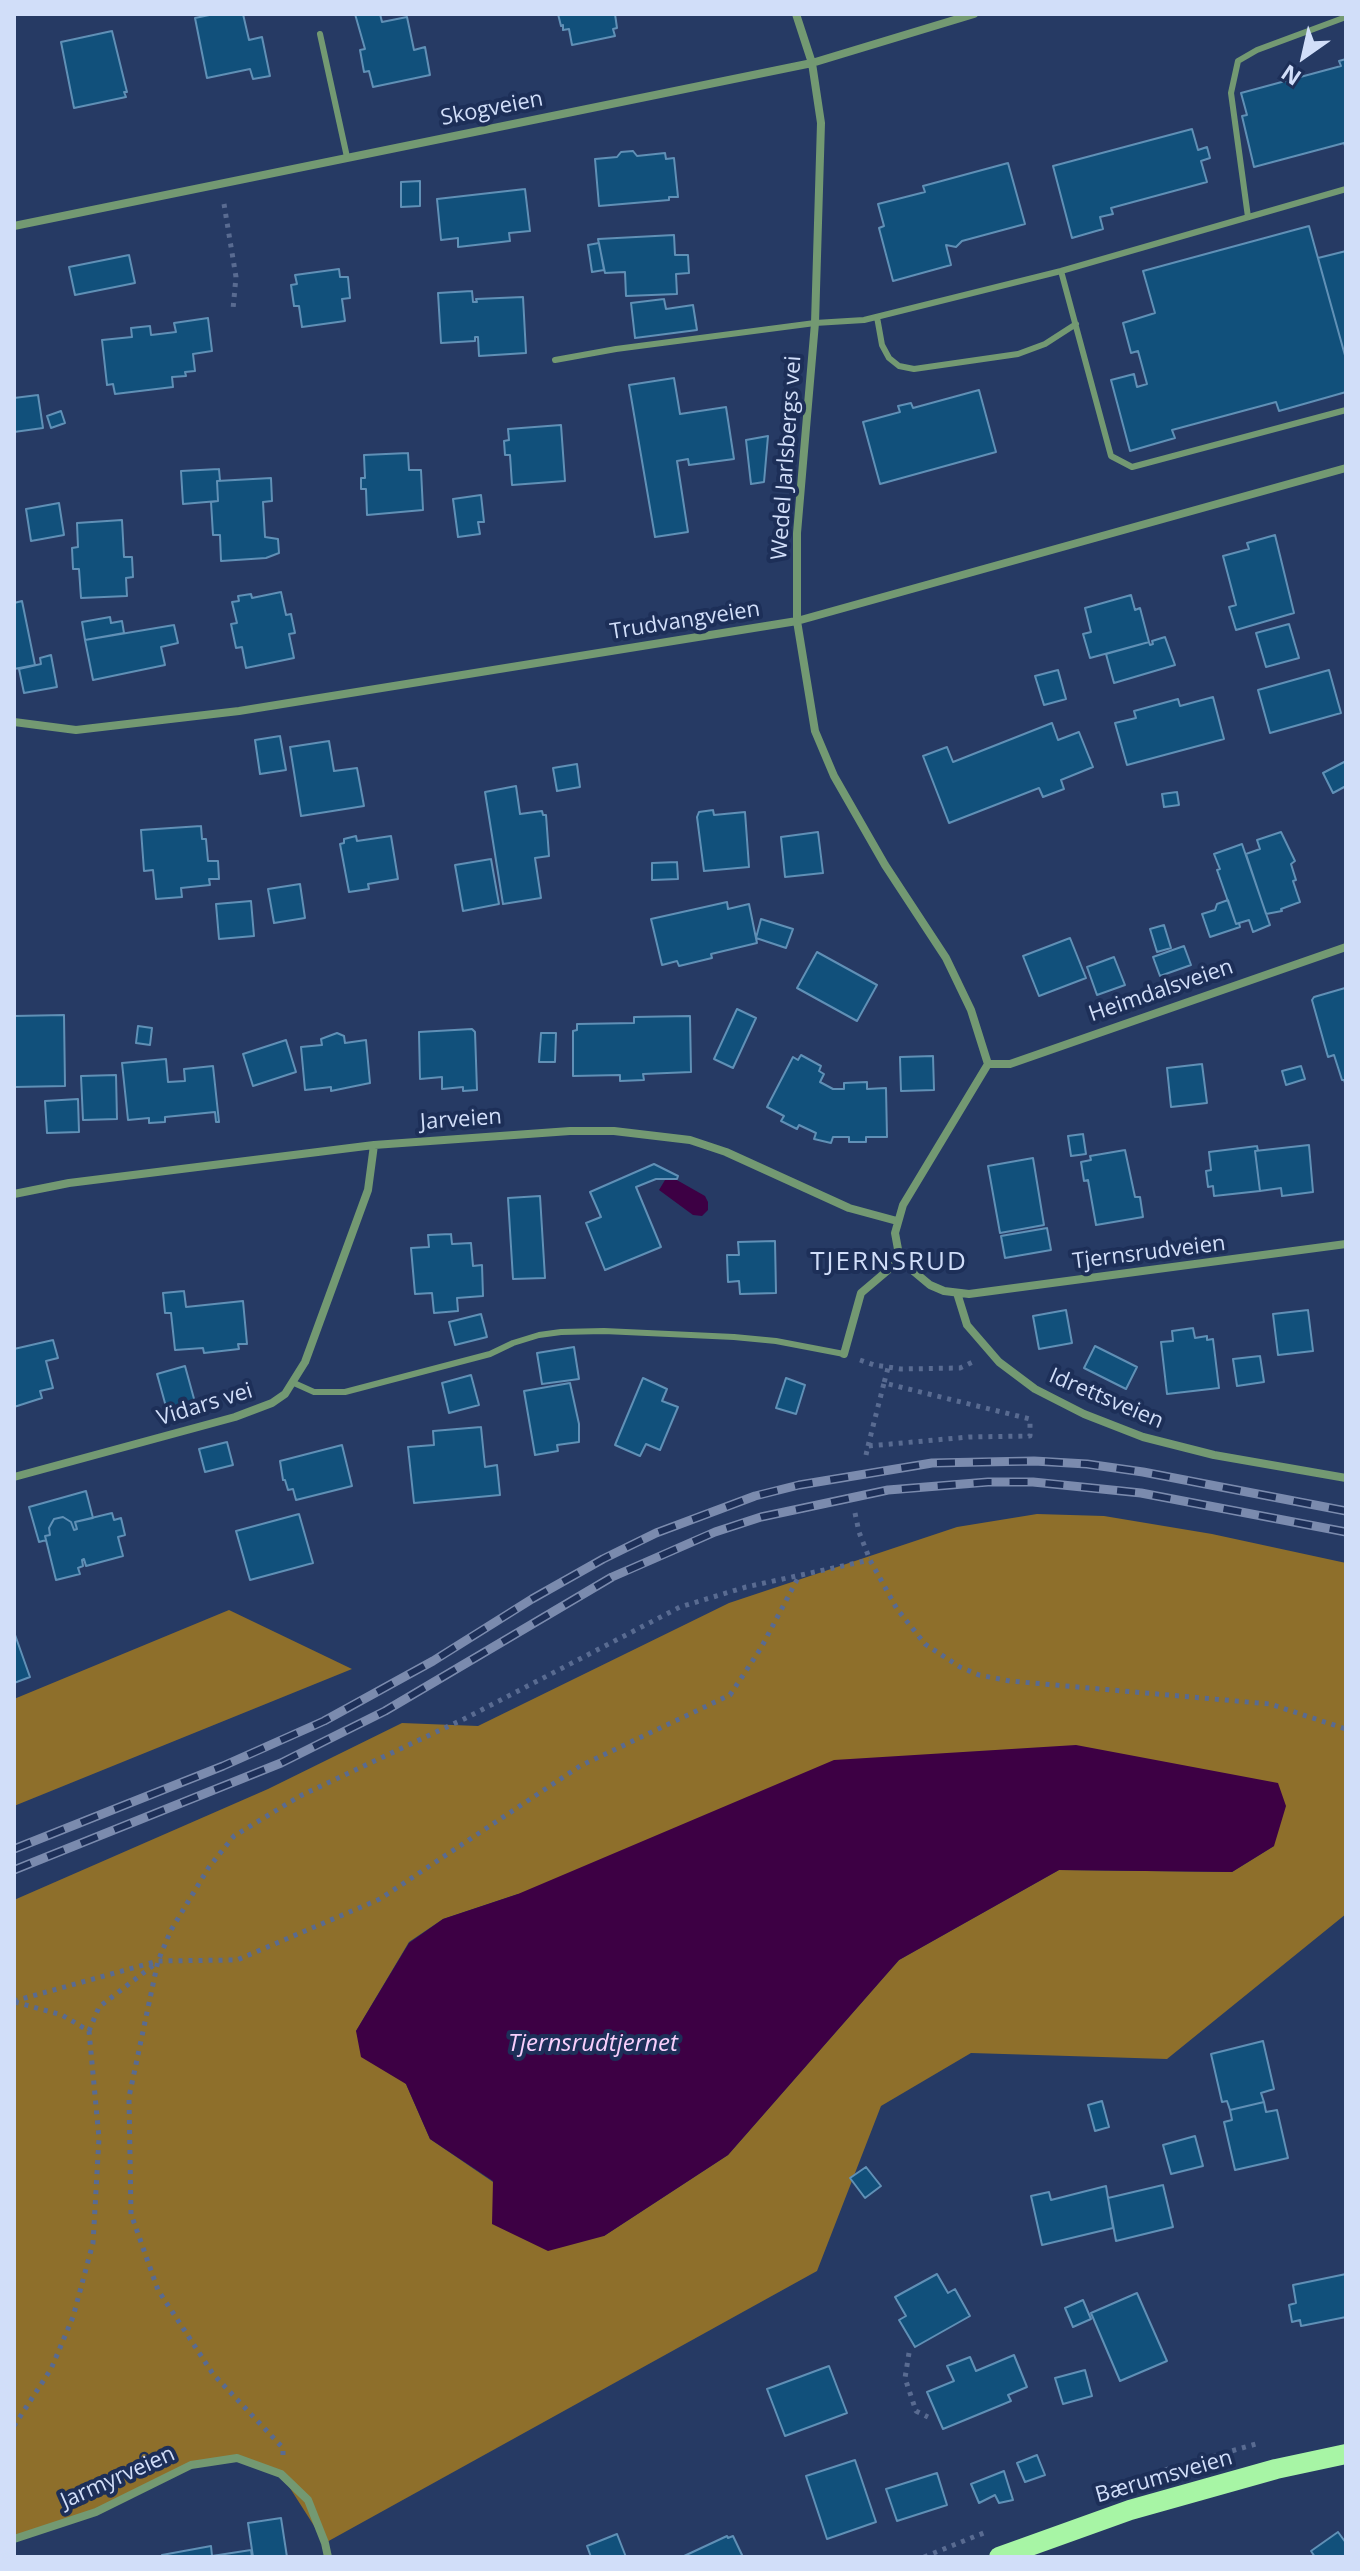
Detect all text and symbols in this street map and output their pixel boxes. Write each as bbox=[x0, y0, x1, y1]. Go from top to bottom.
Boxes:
north arrow bbox=[1264, 16, 1344, 96]
text: N bbox=[1275, 58, 1306, 93]
street label: Skogveien bbox=[439, 86, 545, 132]
street label: Wedel Jarlsbergs vei bbox=[767, 355, 807, 561]
street label: Trudvangveien bbox=[608, 596, 762, 646]
street label: Heimdalsveien bbox=[1085, 954, 1237, 1028]
street label: Jarveien bbox=[419, 1104, 503, 1136]
street label: Tjernsrudveien bbox=[1071, 1231, 1227, 1275]
district label: TJERNSRUD bbox=[810, 1247, 968, 1279]
street label: Idrettsveien bbox=[1045, 1363, 1167, 1435]
street label: Vidars vei bbox=[154, 1378, 256, 1432]
water label: Tjernsrudtjernet bbox=[508, 2030, 678, 2058]
street label: Jarmyrveien bbox=[57, 2441, 179, 2515]
street label: Bærumsveien bbox=[1092, 2445, 1236, 2509]

